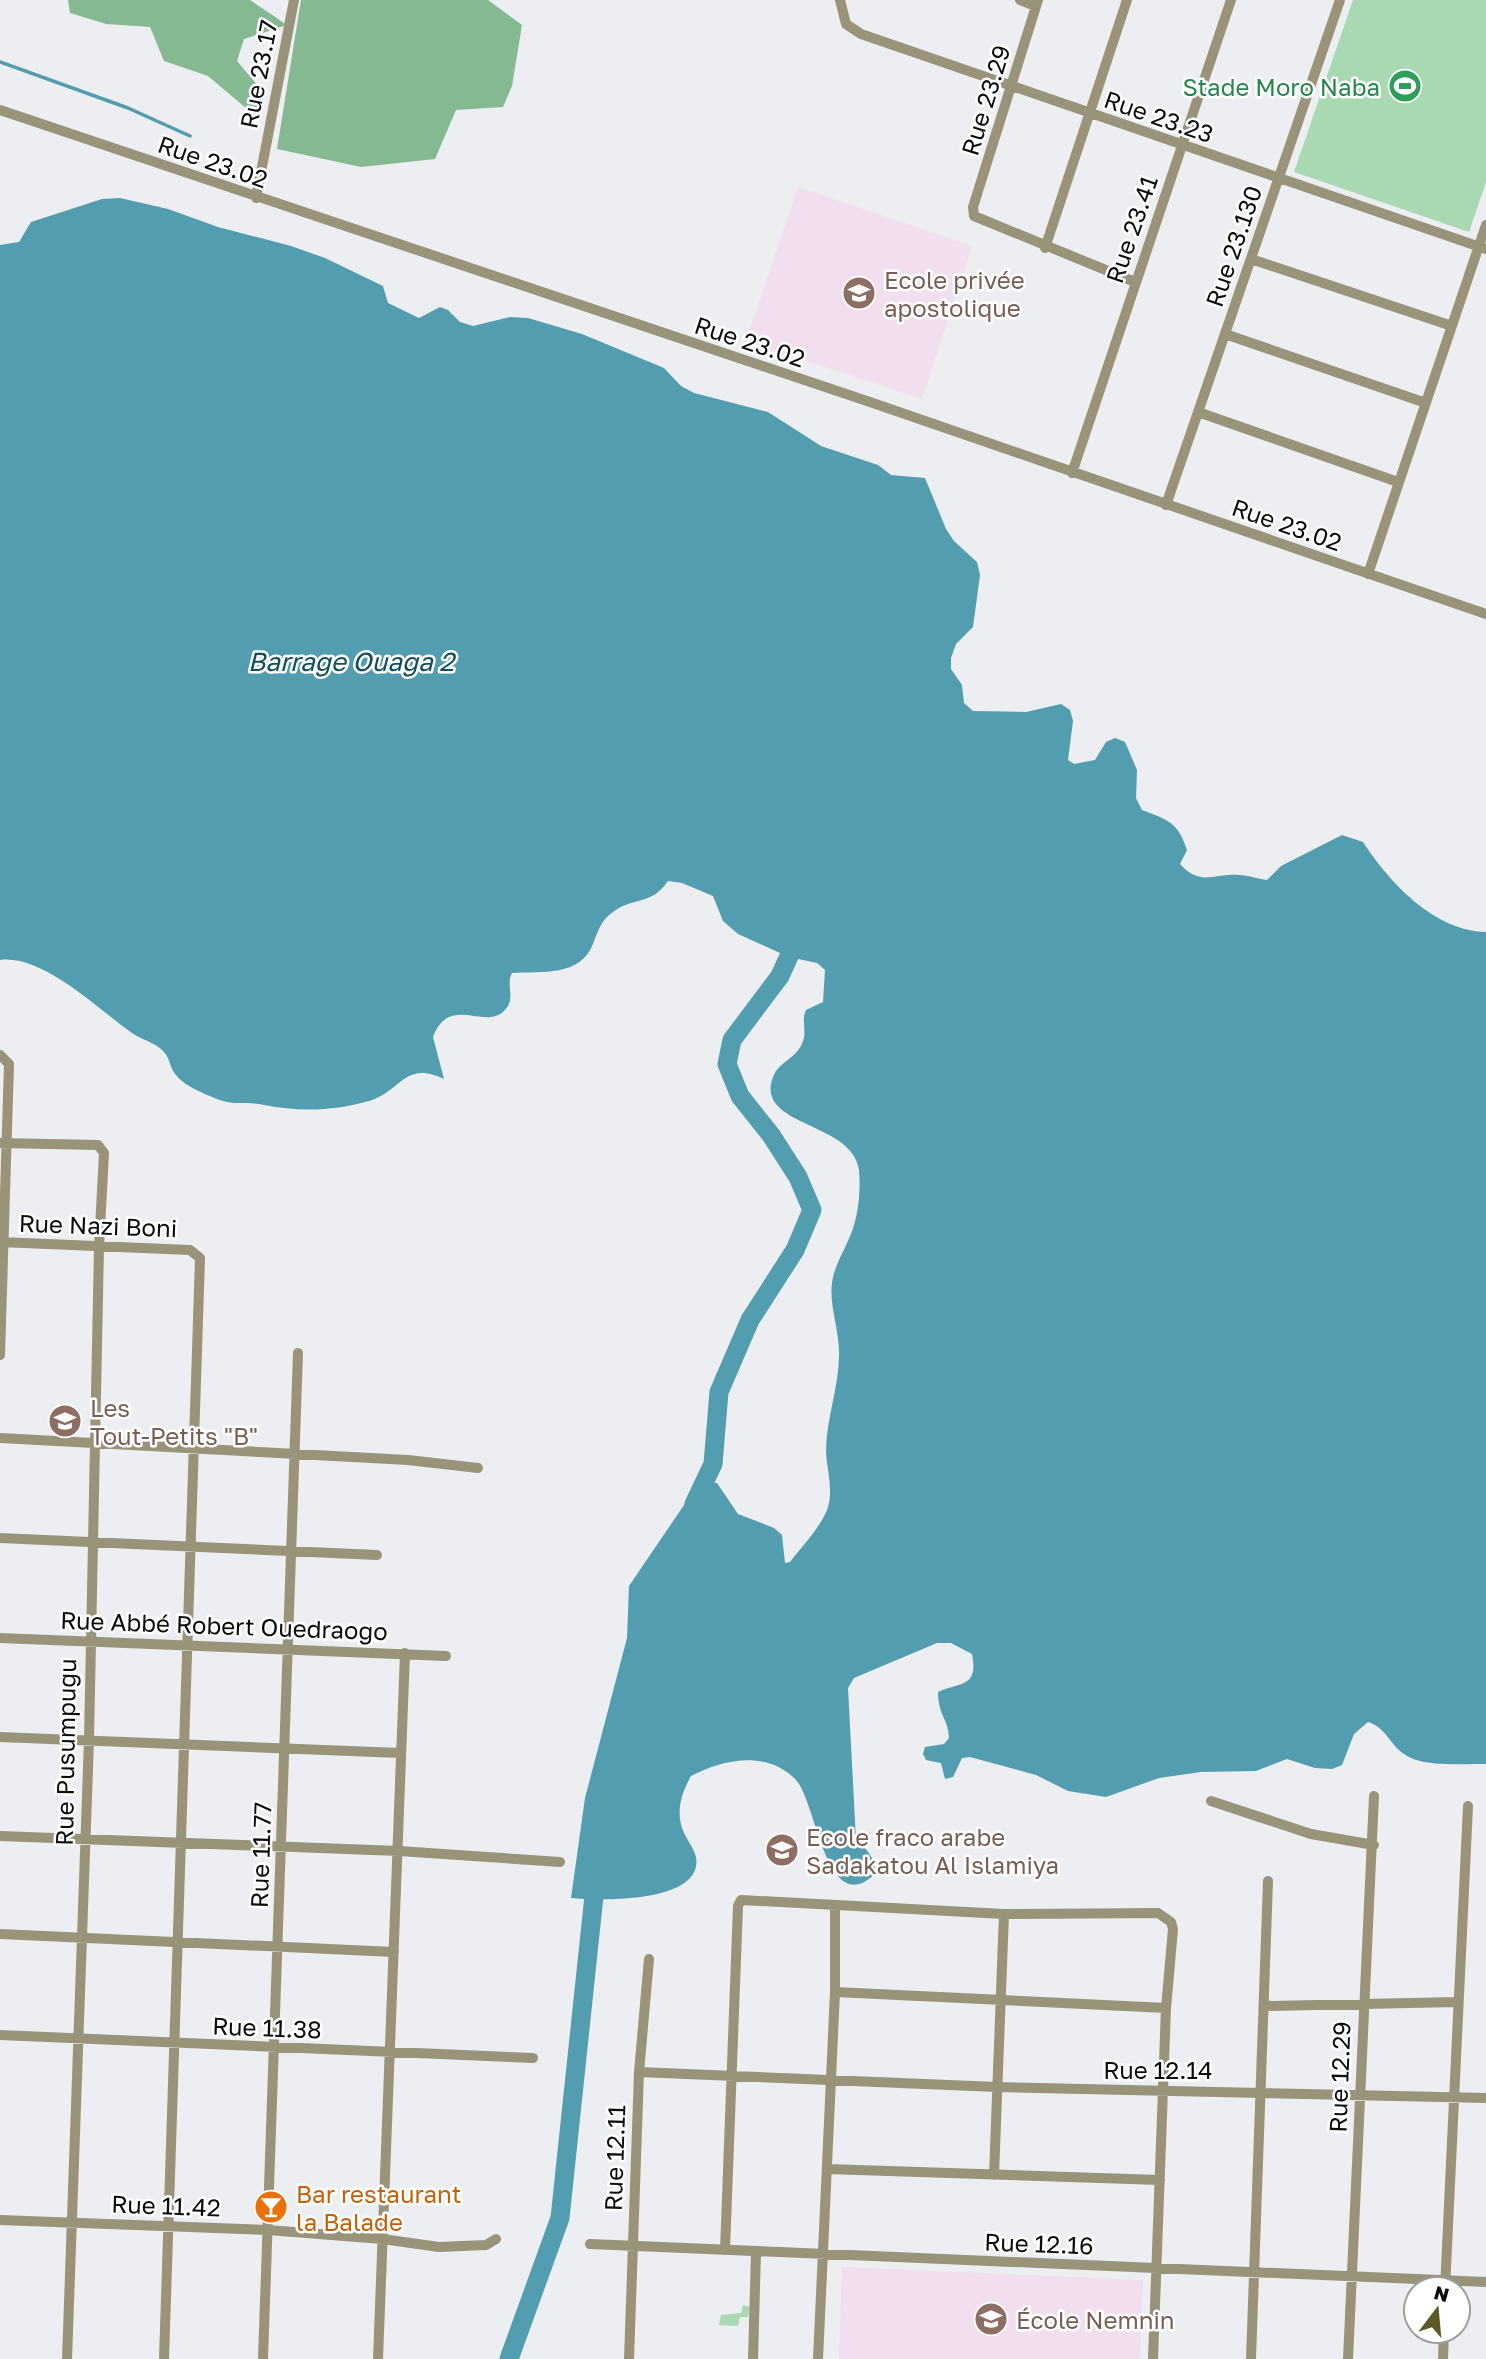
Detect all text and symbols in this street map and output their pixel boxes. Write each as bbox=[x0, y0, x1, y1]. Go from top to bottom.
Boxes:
street label: Rue 23.17 bbox=[233, 17, 283, 131]
street label: Rue 23.29 bbox=[954, 41, 1016, 159]
sports icon: Stade Moro Naba bbox=[1386, 67, 1424, 105]
place label: Stade Moro Naba bbox=[1183, 72, 1380, 101]
street label: Rue 23.23 bbox=[1101, 84, 1217, 148]
street label: Rue 23.02 bbox=[154, 129, 272, 193]
street label: Rue 23.41 bbox=[1099, 171, 1163, 287]
street label: Rue 23.130 bbox=[1199, 182, 1267, 310]
place label: Ecole privée apostolique bbox=[884, 265, 1025, 322]
school or university icon: Ecole privée apostolique bbox=[840, 274, 878, 312]
street label: Rue 23.02 bbox=[691, 310, 809, 372]
street label: Rue 23.02 bbox=[1228, 492, 1346, 556]
water label: Barrage Ouaga 2 bbox=[248, 646, 457, 677]
street label: Rue Nazi Boni bbox=[18, 1208, 178, 1242]
place label: Les Tout-Petits "B" bbox=[90, 1393, 258, 1450]
school or university icon: Les Tout-Petits "B" bbox=[46, 1402, 84, 1440]
street label: Rue Abbé Robert Ouedraogo bbox=[60, 1605, 388, 1645]
street label: Rue Pusumpugu bbox=[49, 1658, 81, 1846]
street label: Rue 11.77 bbox=[244, 1801, 276, 1909]
place label: Ecole fraco arabe Sadakatou Al Islamiya bbox=[806, 1822, 1059, 1879]
school or university icon: Ecole fraco arabe Sadakatou Al Islamiya bbox=[763, 1831, 801, 1869]
street label: Rue 11.38 bbox=[212, 2011, 322, 2043]
street label: Rue 12.29 bbox=[1323, 2021, 1355, 2133]
street label: Rue 12.14 bbox=[1103, 2055, 1213, 2084]
street label: Rue 12.11 bbox=[598, 2104, 630, 2212]
place label: Bar restaurant la Balade bbox=[296, 2179, 461, 2236]
bar icon: Bar restaurant la Balade bbox=[252, 2188, 290, 2226]
street label: Rue 11.42 bbox=[111, 2189, 221, 2221]
street label: Rue 12.16 bbox=[984, 2227, 1094, 2259]
north arrow bbox=[1402, 2275, 1472, 2345]
text: N bbox=[1432, 2280, 1452, 2306]
school or university icon: École Nemnin bbox=[972, 2300, 1010, 2338]
place label: École Nemnin bbox=[1016, 2305, 1175, 2334]

